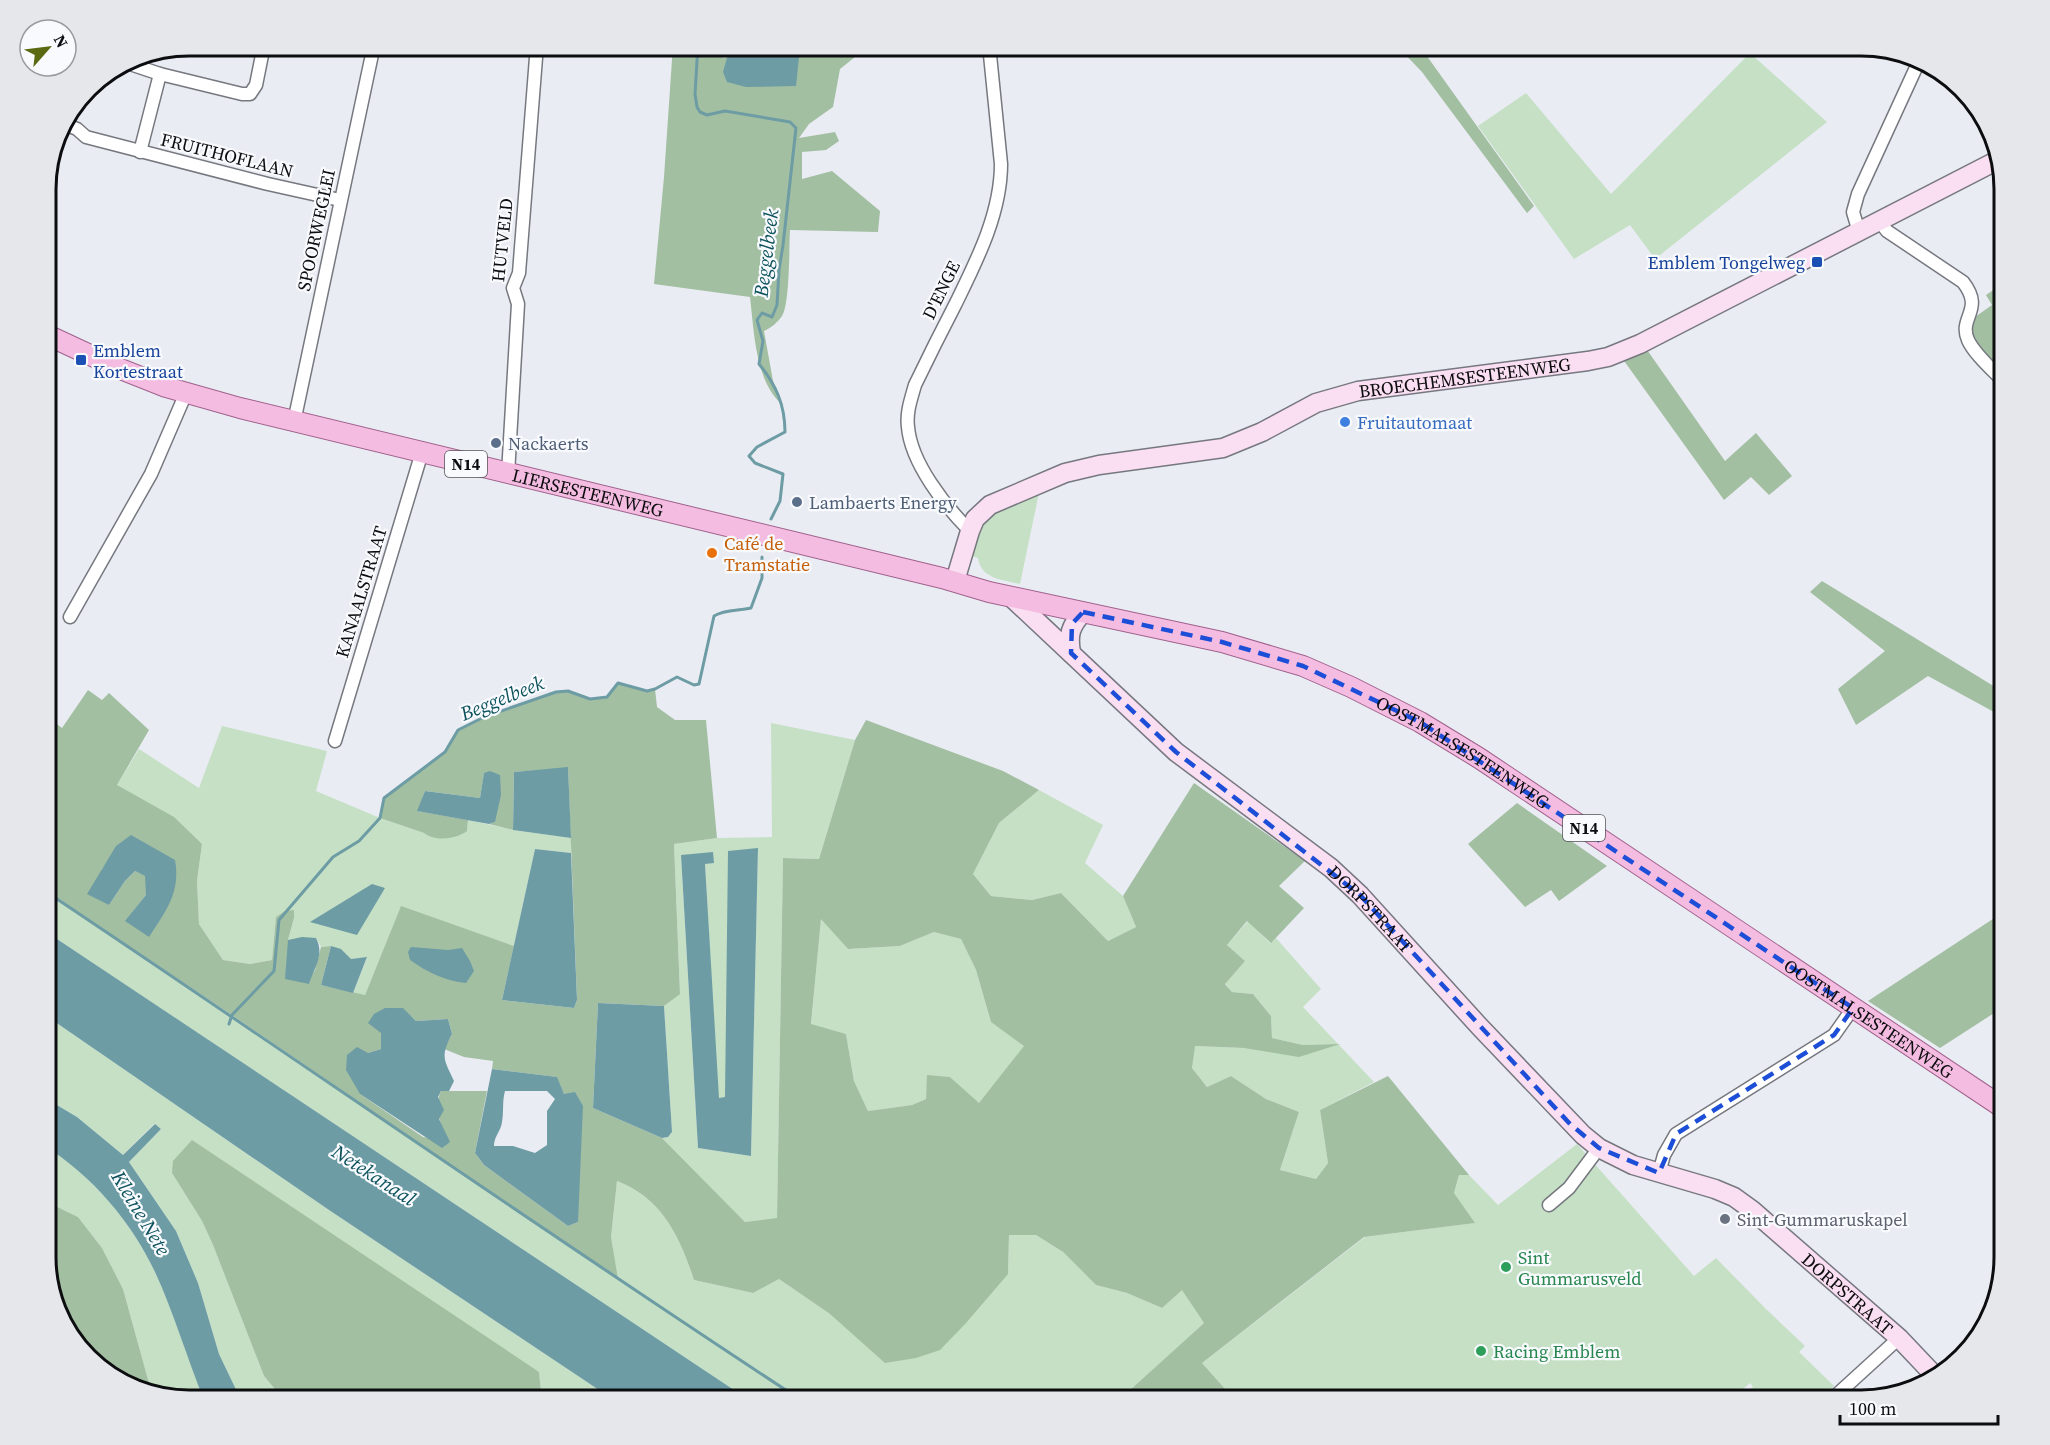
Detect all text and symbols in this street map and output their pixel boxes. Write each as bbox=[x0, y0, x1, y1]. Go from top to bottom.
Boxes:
north arrow bbox=[18, 18, 78, 78]
text: N bbox=[49, 31, 74, 52]
street label: FRUITHOFLAAN bbox=[158, 126, 296, 184]
street label: SPOORWEGLEI bbox=[291, 167, 341, 293]
street label: HUTVELD bbox=[485, 197, 519, 283]
water label: Beggelbeek bbox=[747, 207, 785, 300]
place label: Emblem Tongelweg bbox=[1648, 250, 1805, 275]
marker: Emblem Tongelweg bbox=[1810, 255, 1824, 269]
street label: D'ENGE bbox=[916, 256, 966, 324]
place label: Emblem Kortestraat bbox=[93, 338, 183, 384]
street label: BROECHEMSESTEENWEG bbox=[1357, 351, 1572, 403]
marker: Emblem Kortestraat bbox=[74, 353, 88, 367]
place label: Fruitautomaat bbox=[1357, 410, 1472, 435]
marker: Fruitautomaat bbox=[1338, 415, 1352, 429]
place label: Nackaerts bbox=[508, 431, 589, 456]
marker: Nackaerts bbox=[489, 436, 503, 450]
road number: N14 bbox=[445, 451, 487, 477]
street label: LIERSESTEENWEG bbox=[510, 462, 666, 523]
place label: Lambaerts Energy bbox=[809, 490, 957, 515]
marker: Lambaerts Energy bbox=[790, 495, 804, 509]
street label: KANAALSTRAAT bbox=[329, 523, 393, 661]
place label: Café de Tramstatie bbox=[724, 531, 810, 577]
marker: Café de Tramstatie bbox=[705, 546, 719, 560]
water label: Beggelbeek bbox=[455, 668, 549, 728]
street label: OOSTMALSESTEENWEG bbox=[1372, 689, 1555, 814]
road number: N14 bbox=[1563, 815, 1605, 841]
street label: DORPSTRAAT bbox=[1323, 859, 1419, 958]
street label: OOSTMALSESTEENWEG bbox=[1779, 953, 1959, 1084]
water label: Netekanaal bbox=[326, 1137, 422, 1213]
water label: Kleine Nete bbox=[104, 1165, 177, 1261]
place label: Sint-Gummaruskapel bbox=[1737, 1207, 1908, 1232]
marker: Sint-Gummaruskapel bbox=[1718, 1212, 1732, 1226]
place label: Sint Gummarusveld bbox=[1518, 1245, 1642, 1291]
street label: DORPSTRAAT bbox=[1797, 1247, 1899, 1340]
marker: Sint Gummarusveld bbox=[1499, 1260, 1513, 1274]
place label: Racing Emblem bbox=[1493, 1339, 1621, 1364]
marker: Racing Emblem bbox=[1474, 1344, 1488, 1358]
scale bar bbox=[1840, 1388, 1998, 1426]
text: 100 m bbox=[1849, 1396, 1896, 1421]

